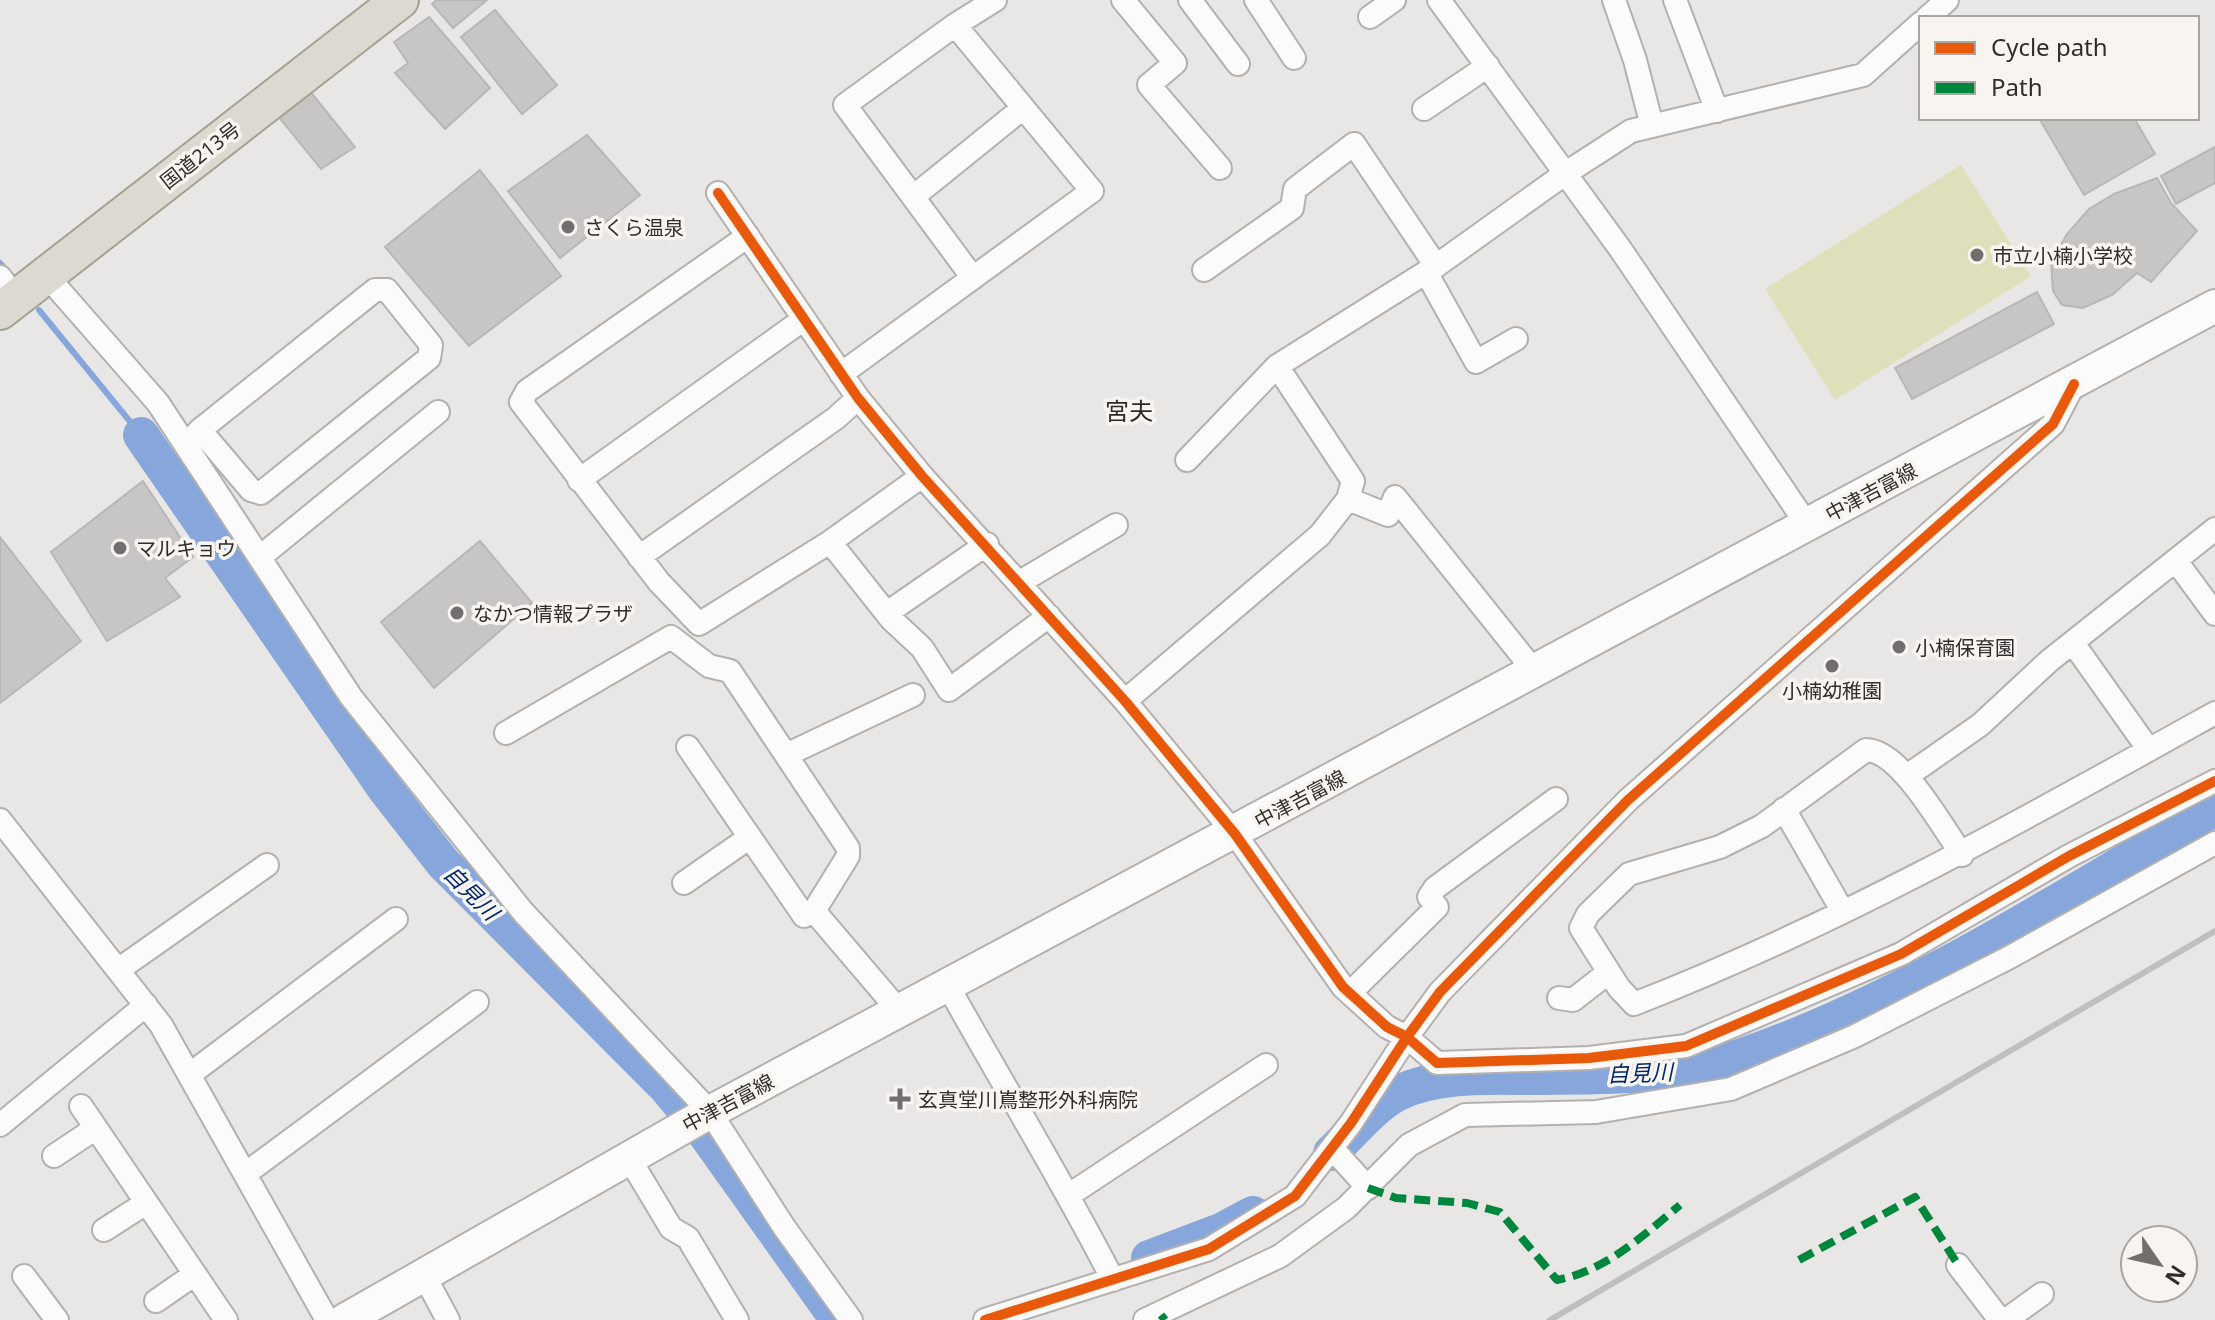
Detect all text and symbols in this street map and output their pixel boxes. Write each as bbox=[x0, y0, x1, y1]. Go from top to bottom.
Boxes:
legend bbox=[1919, 16, 2199, 120]
text: Cycle path bbox=[1991, 30, 2108, 63]
text: Path bbox=[1991, 70, 2042, 103]
street label: 国道213号 bbox=[155, 115, 245, 195]
place label: さくら温泉 bbox=[584, 214, 684, 241]
marker: さくら温泉 bbox=[559, 218, 577, 236]
place label: 市立小楠小学校 bbox=[1993, 242, 2133, 269]
marker: 市立小楠小学校 bbox=[1968, 246, 1986, 264]
district label: 宮夫 bbox=[1105, 394, 1153, 427]
street label: 中津吉富線 bbox=[1821, 457, 1921, 527]
place label: マルキョウ bbox=[136, 535, 236, 562]
marker: マルキョウ bbox=[111, 539, 129, 557]
place label: なかつ情報プラザ bbox=[473, 600, 633, 627]
marker: なかつ情報プラザ bbox=[448, 604, 466, 622]
place label: 小楠保育園 bbox=[1915, 634, 2015, 661]
marker: 小楠保育園 bbox=[1890, 638, 1908, 656]
marker: 小楠幼稚園 bbox=[1823, 657, 1841, 675]
place label: 小楠幼稚園 bbox=[1782, 677, 1882, 704]
street label: 中津吉富線 bbox=[1250, 764, 1350, 834]
water label: 自見川 bbox=[438, 858, 507, 927]
water label: 自見川 bbox=[1606, 1056, 1675, 1088]
street label: 中津吉富線 bbox=[678, 1068, 778, 1138]
place label: 玄真堂川嶌整形外科病院 bbox=[918, 1086, 1138, 1113]
marker: 玄真堂川嶌整形外科病院 bbox=[889, 1088, 911, 1110]
north arrow bbox=[2119, 1224, 2199, 1304]
text: N bbox=[2159, 1260, 2194, 1292]

